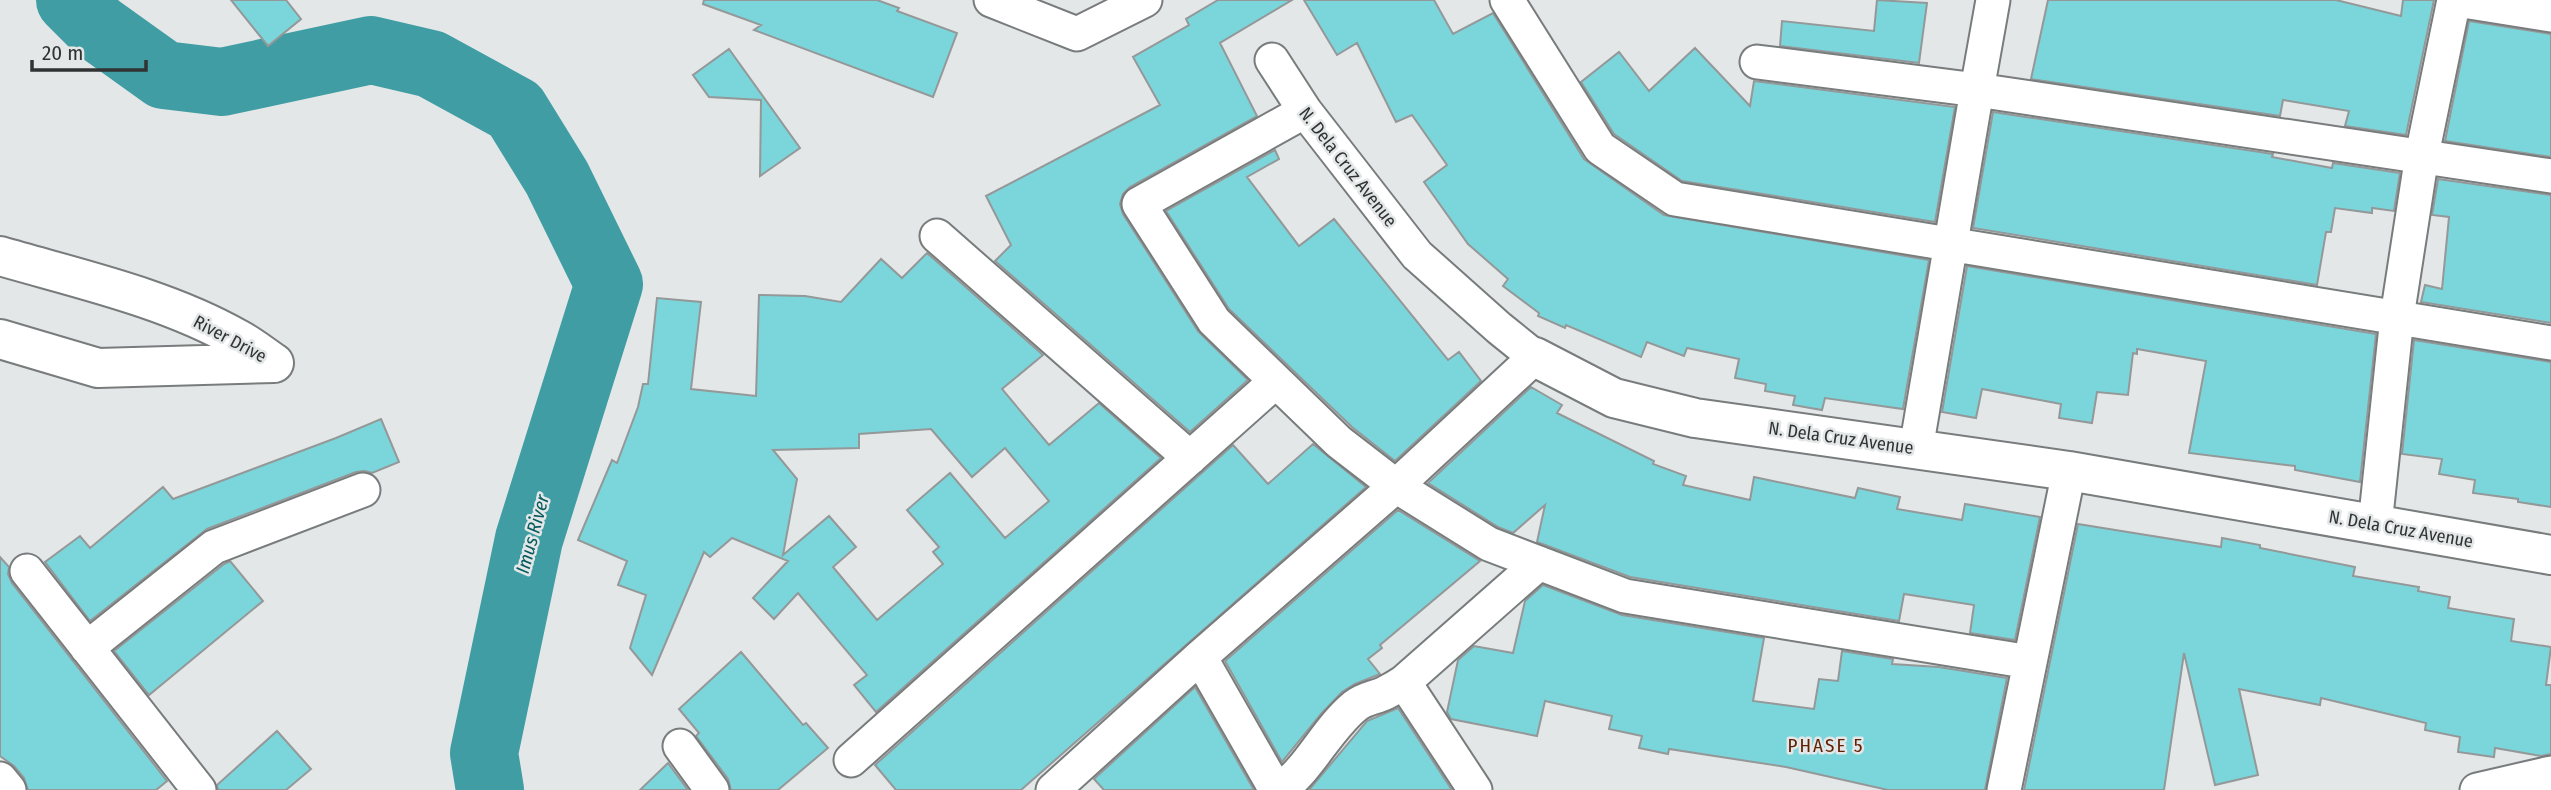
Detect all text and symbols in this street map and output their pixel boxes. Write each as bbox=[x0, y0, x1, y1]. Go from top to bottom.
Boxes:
scale bar bbox=[32, 28, 145, 72]
text: 20 m bbox=[42, 40, 83, 66]
street label: N. Dela Cruz Avenue bbox=[1294, 103, 1402, 231]
street label: River Drive bbox=[190, 311, 270, 367]
street label: N. Dela Cruz Avenue bbox=[1767, 417, 1915, 459]
water label: Imus River bbox=[511, 491, 554, 576]
street label: N. Dela Cruz Avenue bbox=[2327, 505, 2475, 553]
district label: PHASE 5 bbox=[1788, 734, 1864, 757]

